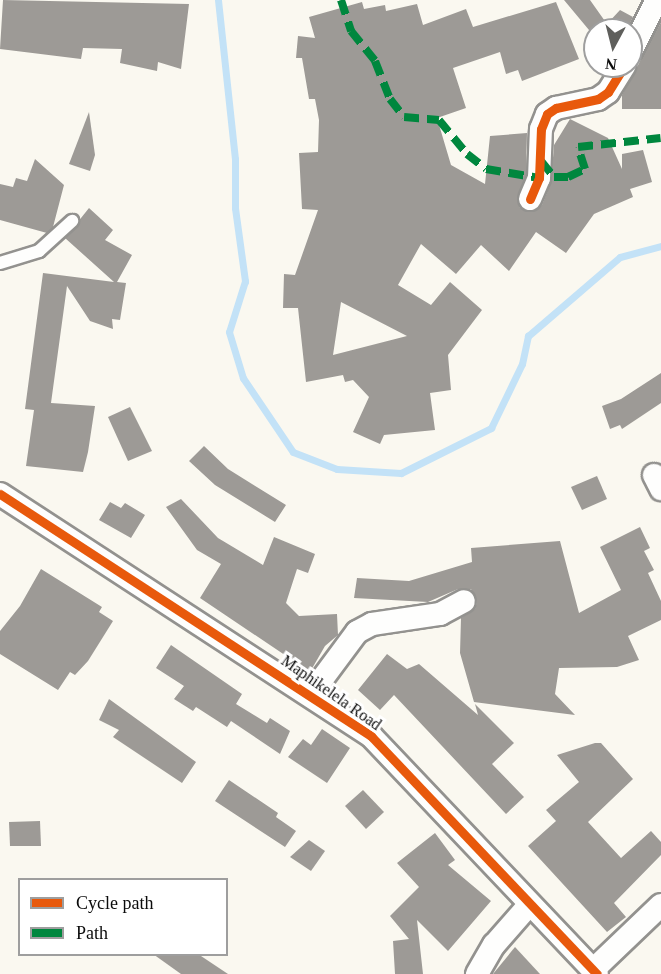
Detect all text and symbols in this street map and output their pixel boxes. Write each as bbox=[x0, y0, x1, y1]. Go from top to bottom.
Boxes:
north arrow bbox=[583, 18, 643, 78]
text: N bbox=[604, 55, 618, 74]
street label: Maphikelela Road bbox=[277, 651, 385, 735]
legend bbox=[18, 878, 228, 956]
text: Cycle path bbox=[76, 893, 153, 913]
text: Path bbox=[76, 923, 108, 943]

